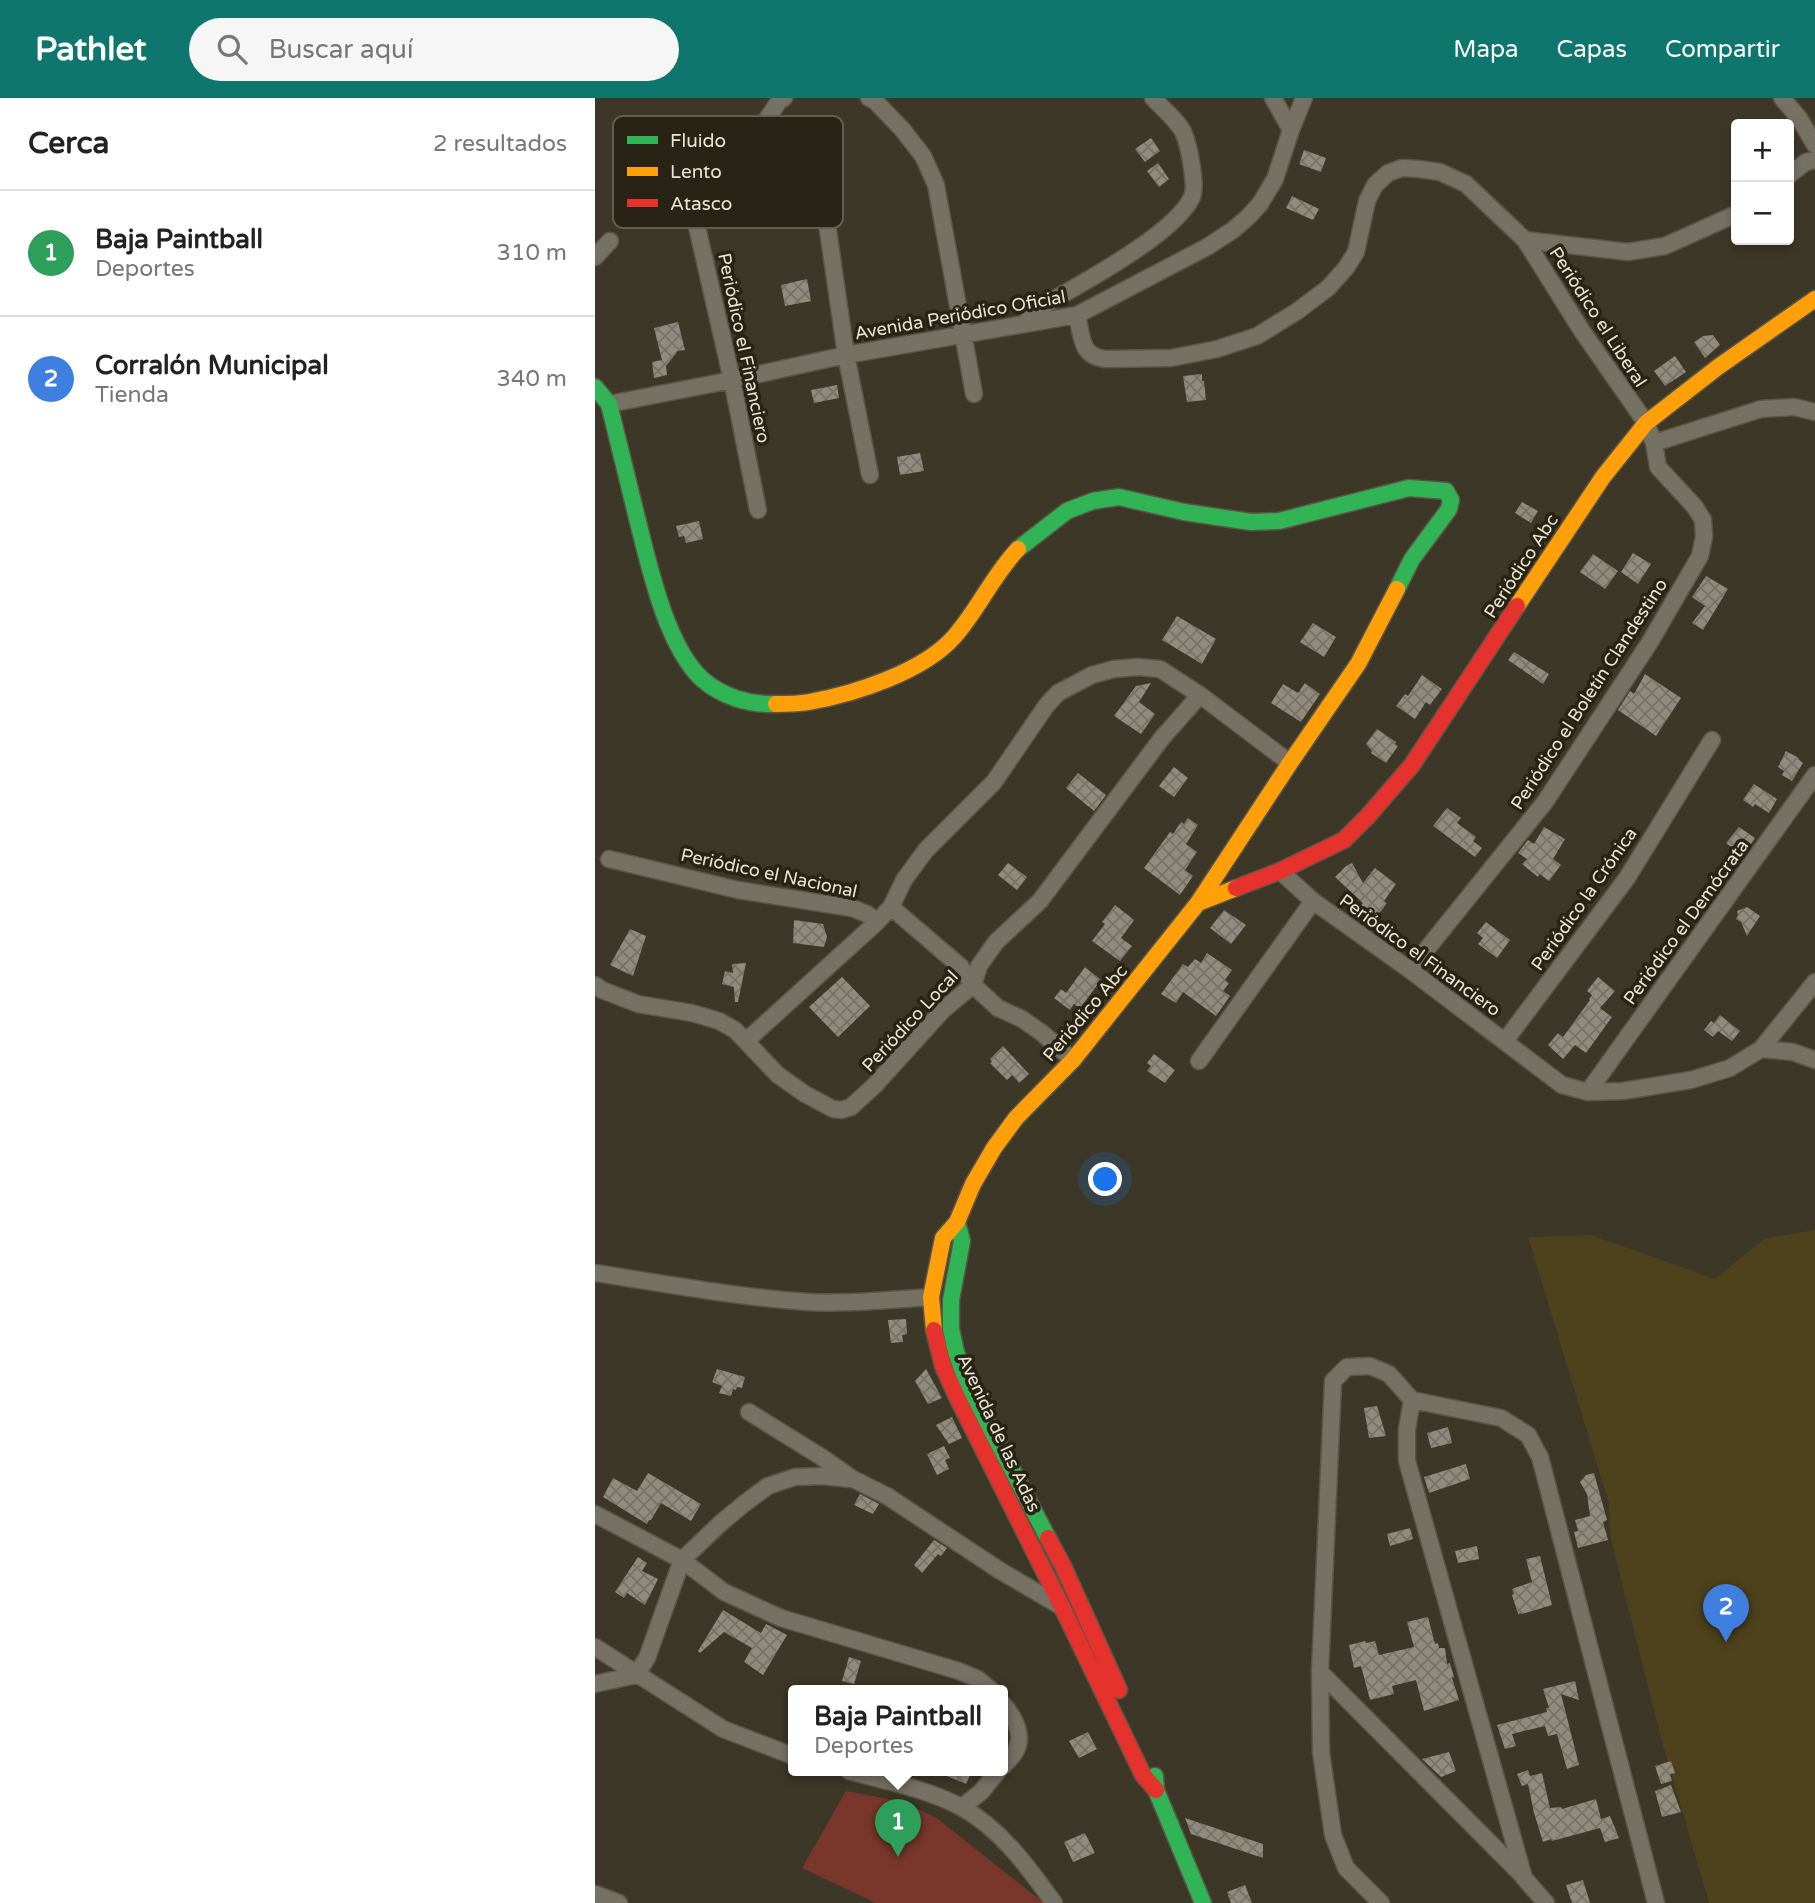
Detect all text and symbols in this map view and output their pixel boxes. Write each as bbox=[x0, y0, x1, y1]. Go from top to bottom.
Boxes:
search box bbox=[189, 18, 679, 81]
text: Pathlet bbox=[35, 30, 147, 69]
icon: search bbox=[213, 30, 251, 68]
text: Buscar aquí bbox=[269, 34, 413, 65]
text: Mapa bbox=[1453, 35, 1519, 64]
text: Capas bbox=[1557, 35, 1627, 64]
text: Compartir bbox=[1665, 35, 1780, 64]
legend bbox=[613, 116, 843, 228]
map controls bbox=[1731, 119, 1794, 245]
button: + bbox=[1731, 119, 1794, 182]
text: Cerca bbox=[28, 125, 109, 162]
text: 2 resultados bbox=[433, 130, 567, 158]
text: Fluido bbox=[670, 130, 726, 152]
text: Lento bbox=[670, 161, 722, 183]
button: − bbox=[1731, 182, 1794, 245]
text: Atasco bbox=[670, 193, 732, 215]
text: Baja Paintball bbox=[95, 224, 263, 255]
text: 1 bbox=[44, 239, 58, 267]
text: 310 m bbox=[497, 239, 567, 267]
street label: Periódico el Liberal bbox=[1545, 243, 1651, 391]
street label: Periódico el Financiero bbox=[713, 251, 775, 445]
text: Deportes bbox=[95, 255, 195, 283]
street label: Avenida Periódico Oficial bbox=[853, 286, 1067, 344]
text: Corralón Municipal bbox=[95, 350, 329, 381]
text: 2 bbox=[44, 365, 58, 393]
text: 340 m bbox=[497, 365, 567, 393]
text: Tienda bbox=[95, 381, 169, 409]
street label: Periódico Abc bbox=[1479, 510, 1563, 622]
street label: Periódico el Boletín Clandestino bbox=[1506, 574, 1672, 814]
street label: Periódico la Crónica bbox=[1526, 823, 1642, 975]
street label: Periódico el Demócrata bbox=[1619, 835, 1753, 1009]
street label: Periódico el Nacional bbox=[679, 844, 859, 902]
street label: Periódico el Financiero bbox=[1335, 889, 1505, 1021]
street label: Periódico Abc bbox=[1038, 960, 1132, 1066]
street label: Periódico Local bbox=[857, 966, 963, 1076]
your location bbox=[1088, 1162, 1122, 1196]
street label: Avenida de las Adas bbox=[953, 1351, 1045, 1515]
pin: 2 bbox=[1703, 1584, 1749, 1642]
popup bbox=[788, 1685, 1008, 1776]
text: Baja Paintball bbox=[814, 1701, 982, 1732]
text: Deportes bbox=[814, 1732, 914, 1760]
pin: 1 bbox=[875, 1799, 921, 1857]

